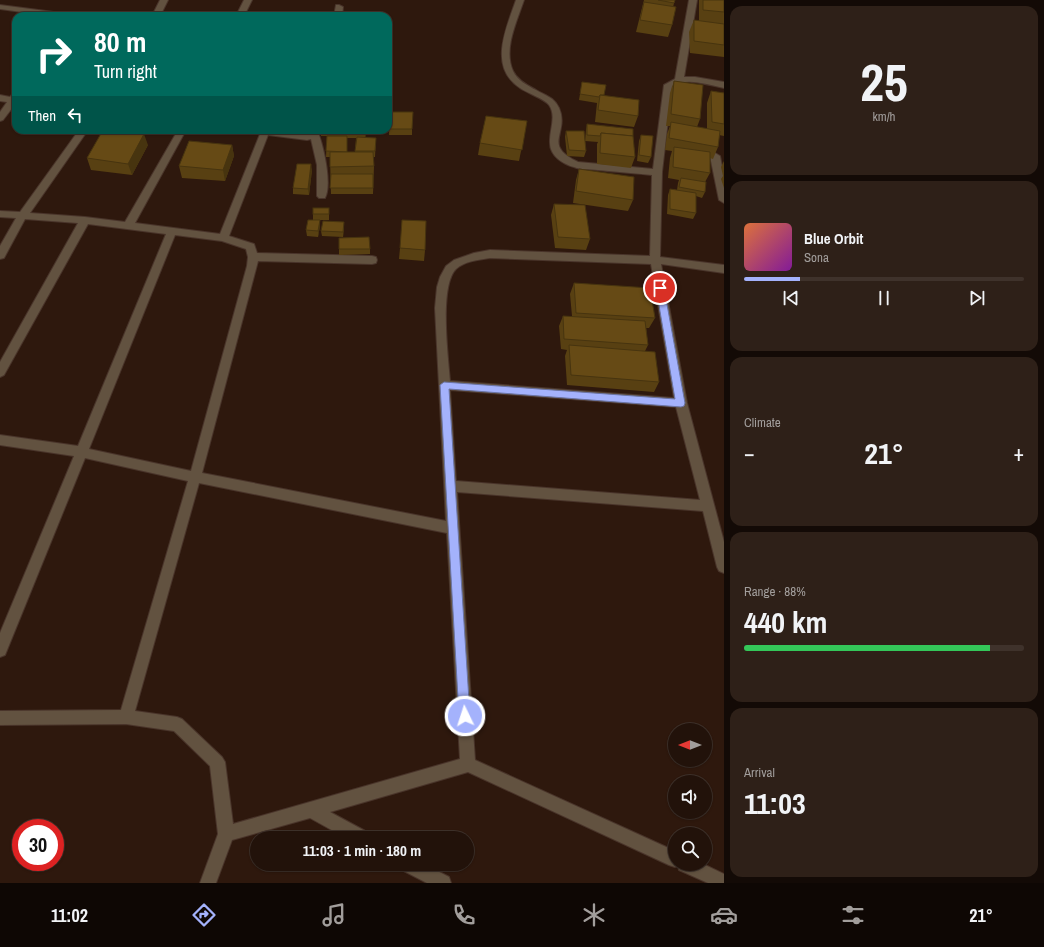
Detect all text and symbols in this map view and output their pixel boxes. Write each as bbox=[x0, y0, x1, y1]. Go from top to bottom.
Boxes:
text: 80 m bbox=[94, 23, 146, 61]
icon: right bbox=[28, 28, 80, 80]
text: 25 bbox=[860, 47, 908, 117]
text: Turn right bbox=[94, 59, 157, 84]
icon: left bbox=[64, 104, 86, 126]
text: Then bbox=[28, 105, 56, 126]
text: km/h bbox=[872, 108, 896, 125]
text: Blue Orbit bbox=[804, 228, 863, 249]
text: Sona bbox=[804, 249, 829, 266]
pin bbox=[643, 271, 677, 305]
icon: arrive bbox=[649, 277, 671, 299]
icon: previous bbox=[780, 287, 802, 309]
icon: pause bbox=[873, 287, 895, 309]
icon: next bbox=[966, 287, 988, 309]
text: Climate bbox=[744, 414, 781, 431]
text: 21° bbox=[864, 433, 904, 473]
text: − bbox=[744, 438, 755, 468]
text: + bbox=[1013, 438, 1024, 468]
text: Range · 88% bbox=[744, 583, 806, 600]
text: 440 km bbox=[744, 602, 827, 642]
position arrow bbox=[444, 695, 486, 737]
north arrow bbox=[668, 723, 712, 767]
map controls bbox=[668, 723, 712, 871]
text: Arrival bbox=[744, 764, 775, 781]
button: sound bbox=[668, 775, 712, 819]
text: 11:03 bbox=[744, 783, 806, 823]
speed limit sign: 30 bbox=[12, 819, 64, 871]
button: search bbox=[668, 827, 712, 871]
text: 11:03 · 1 min · 180 m bbox=[303, 840, 421, 861]
icon: directions bbox=[190, 901, 218, 929]
icon: music bbox=[320, 901, 348, 929]
icon: phone bbox=[450, 901, 478, 929]
icon: climate bbox=[580, 901, 608, 929]
icon: car bbox=[710, 901, 738, 929]
icon: filters bbox=[839, 901, 867, 929]
text: 11:02 bbox=[51, 903, 88, 928]
text: 21° bbox=[969, 903, 993, 928]

